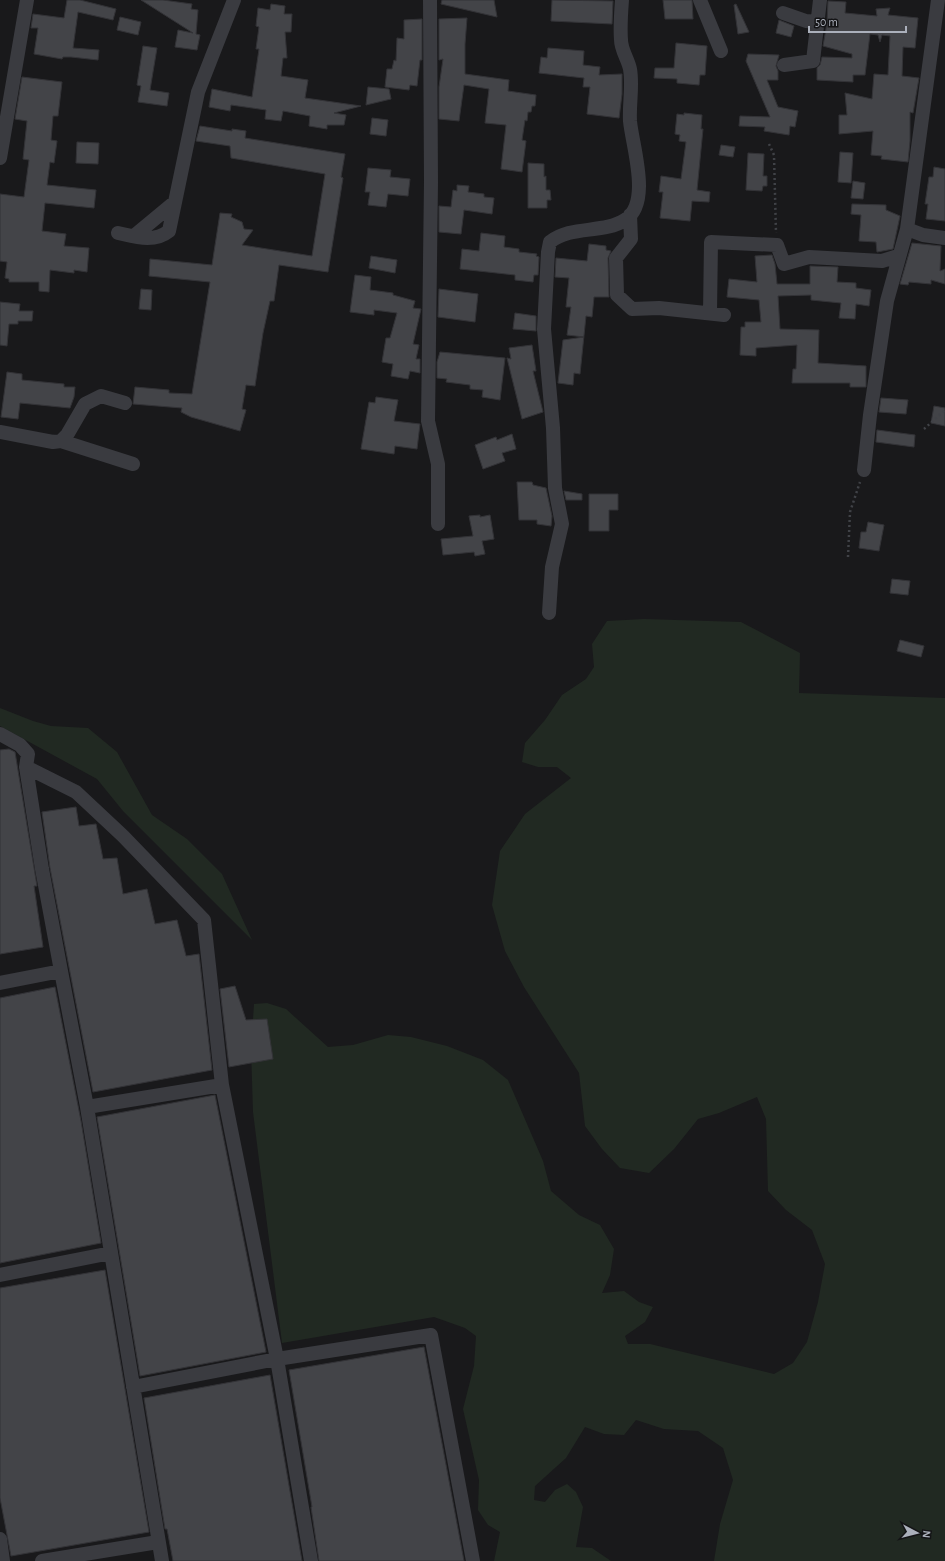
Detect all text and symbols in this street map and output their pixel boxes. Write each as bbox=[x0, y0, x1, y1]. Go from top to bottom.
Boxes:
scale bar bbox=[809, 8, 906, 34]
text: 50 m bbox=[815, 16, 838, 28]
north arrow bbox=[897, 1513, 937, 1553]
text: N bbox=[921, 1530, 932, 1539]

